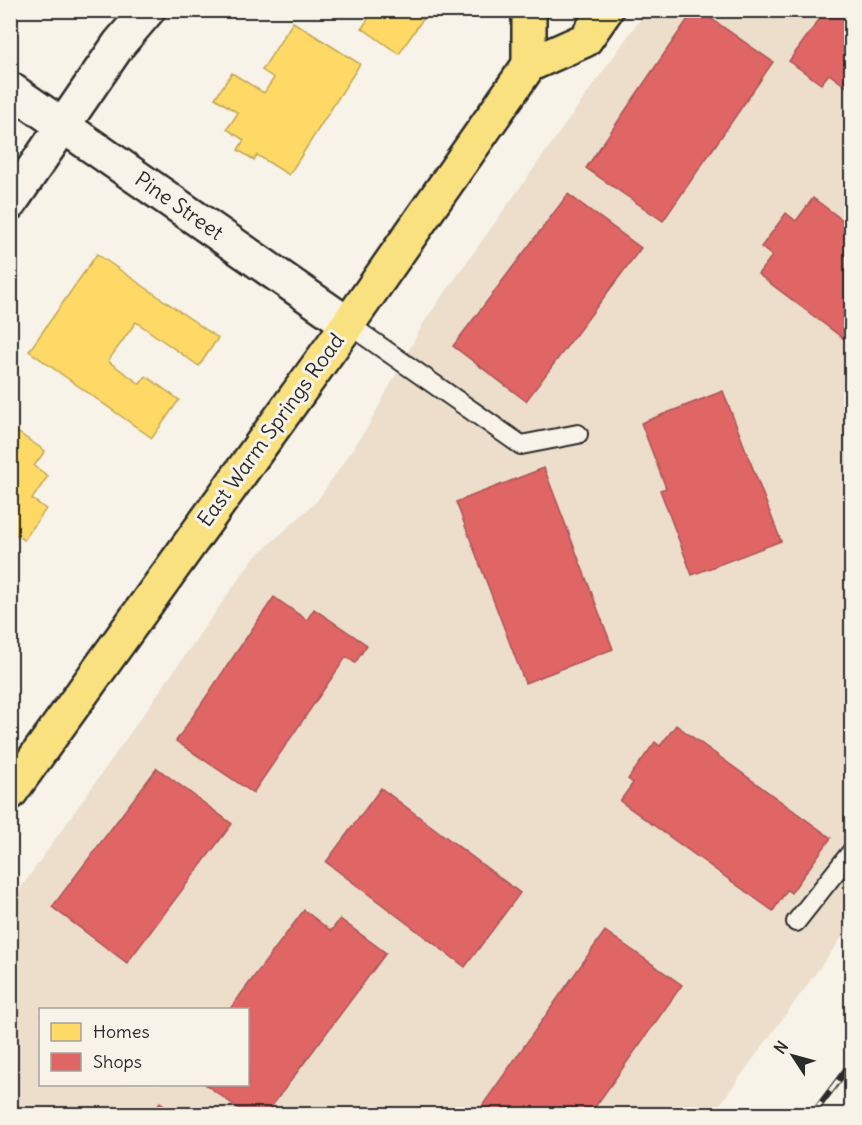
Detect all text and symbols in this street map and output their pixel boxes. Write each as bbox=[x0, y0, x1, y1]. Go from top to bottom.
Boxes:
street label: Pine Street bbox=[130, 165, 229, 246]
street label: East Warm Springs Road bbox=[191, 328, 350, 532]
legend bbox=[39, 1008, 249, 1086]
text: Homes bbox=[93, 1020, 150, 1043]
north arrow bbox=[763, 1026, 823, 1086]
text: N bbox=[770, 1037, 792, 1058]
text: Shops bbox=[93, 1050, 142, 1073]

